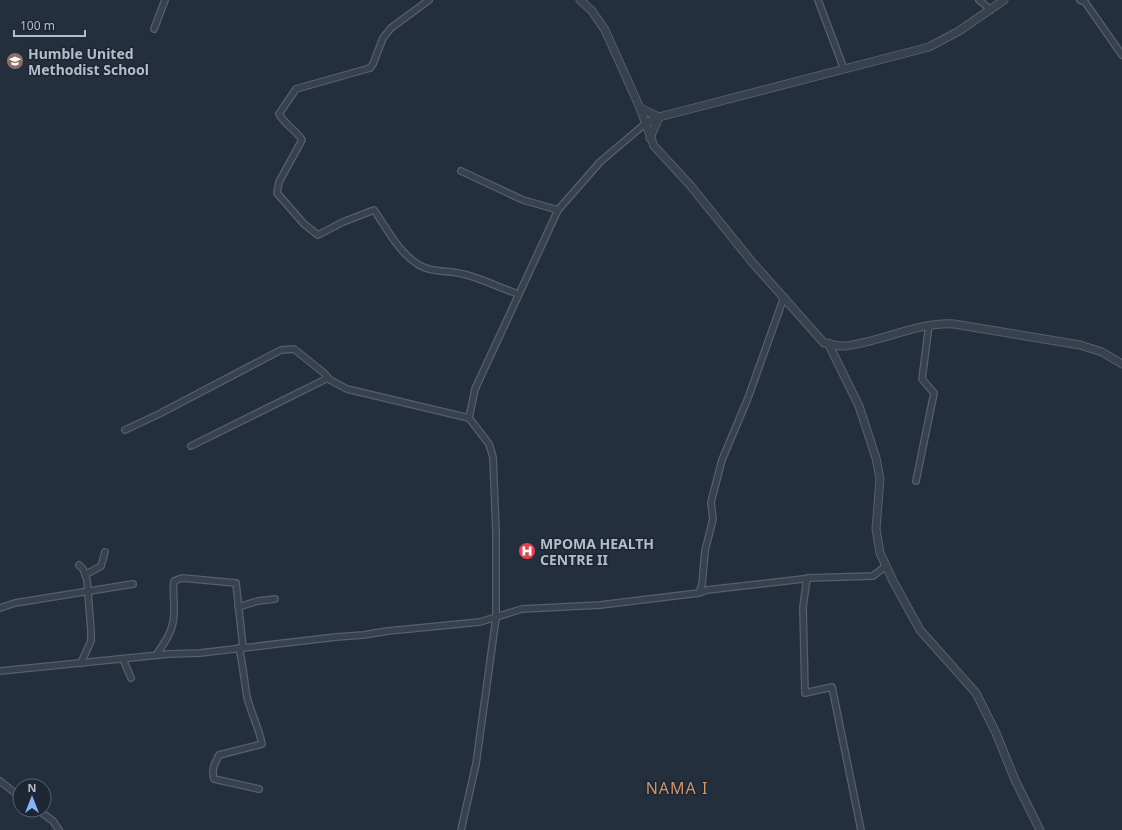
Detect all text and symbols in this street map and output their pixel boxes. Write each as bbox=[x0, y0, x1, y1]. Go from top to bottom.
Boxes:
scale bar bbox=[14, 12, 85, 38]
text: 100 m bbox=[20, 17, 55, 34]
place label: Humble United Methodist School bbox=[28, 44, 149, 79]
school or university icon: Humble United Methodist School bbox=[5, 51, 25, 71]
place label: MPOMA HEALTH CENTRE II bbox=[540, 534, 654, 569]
hospital icon: MPOMA HEALTH CENTRE II bbox=[517, 541, 537, 561]
district label: NAMA I bbox=[646, 777, 708, 799]
north arrow bbox=[12, 778, 52, 818]
text: N bbox=[28, 780, 36, 795]

